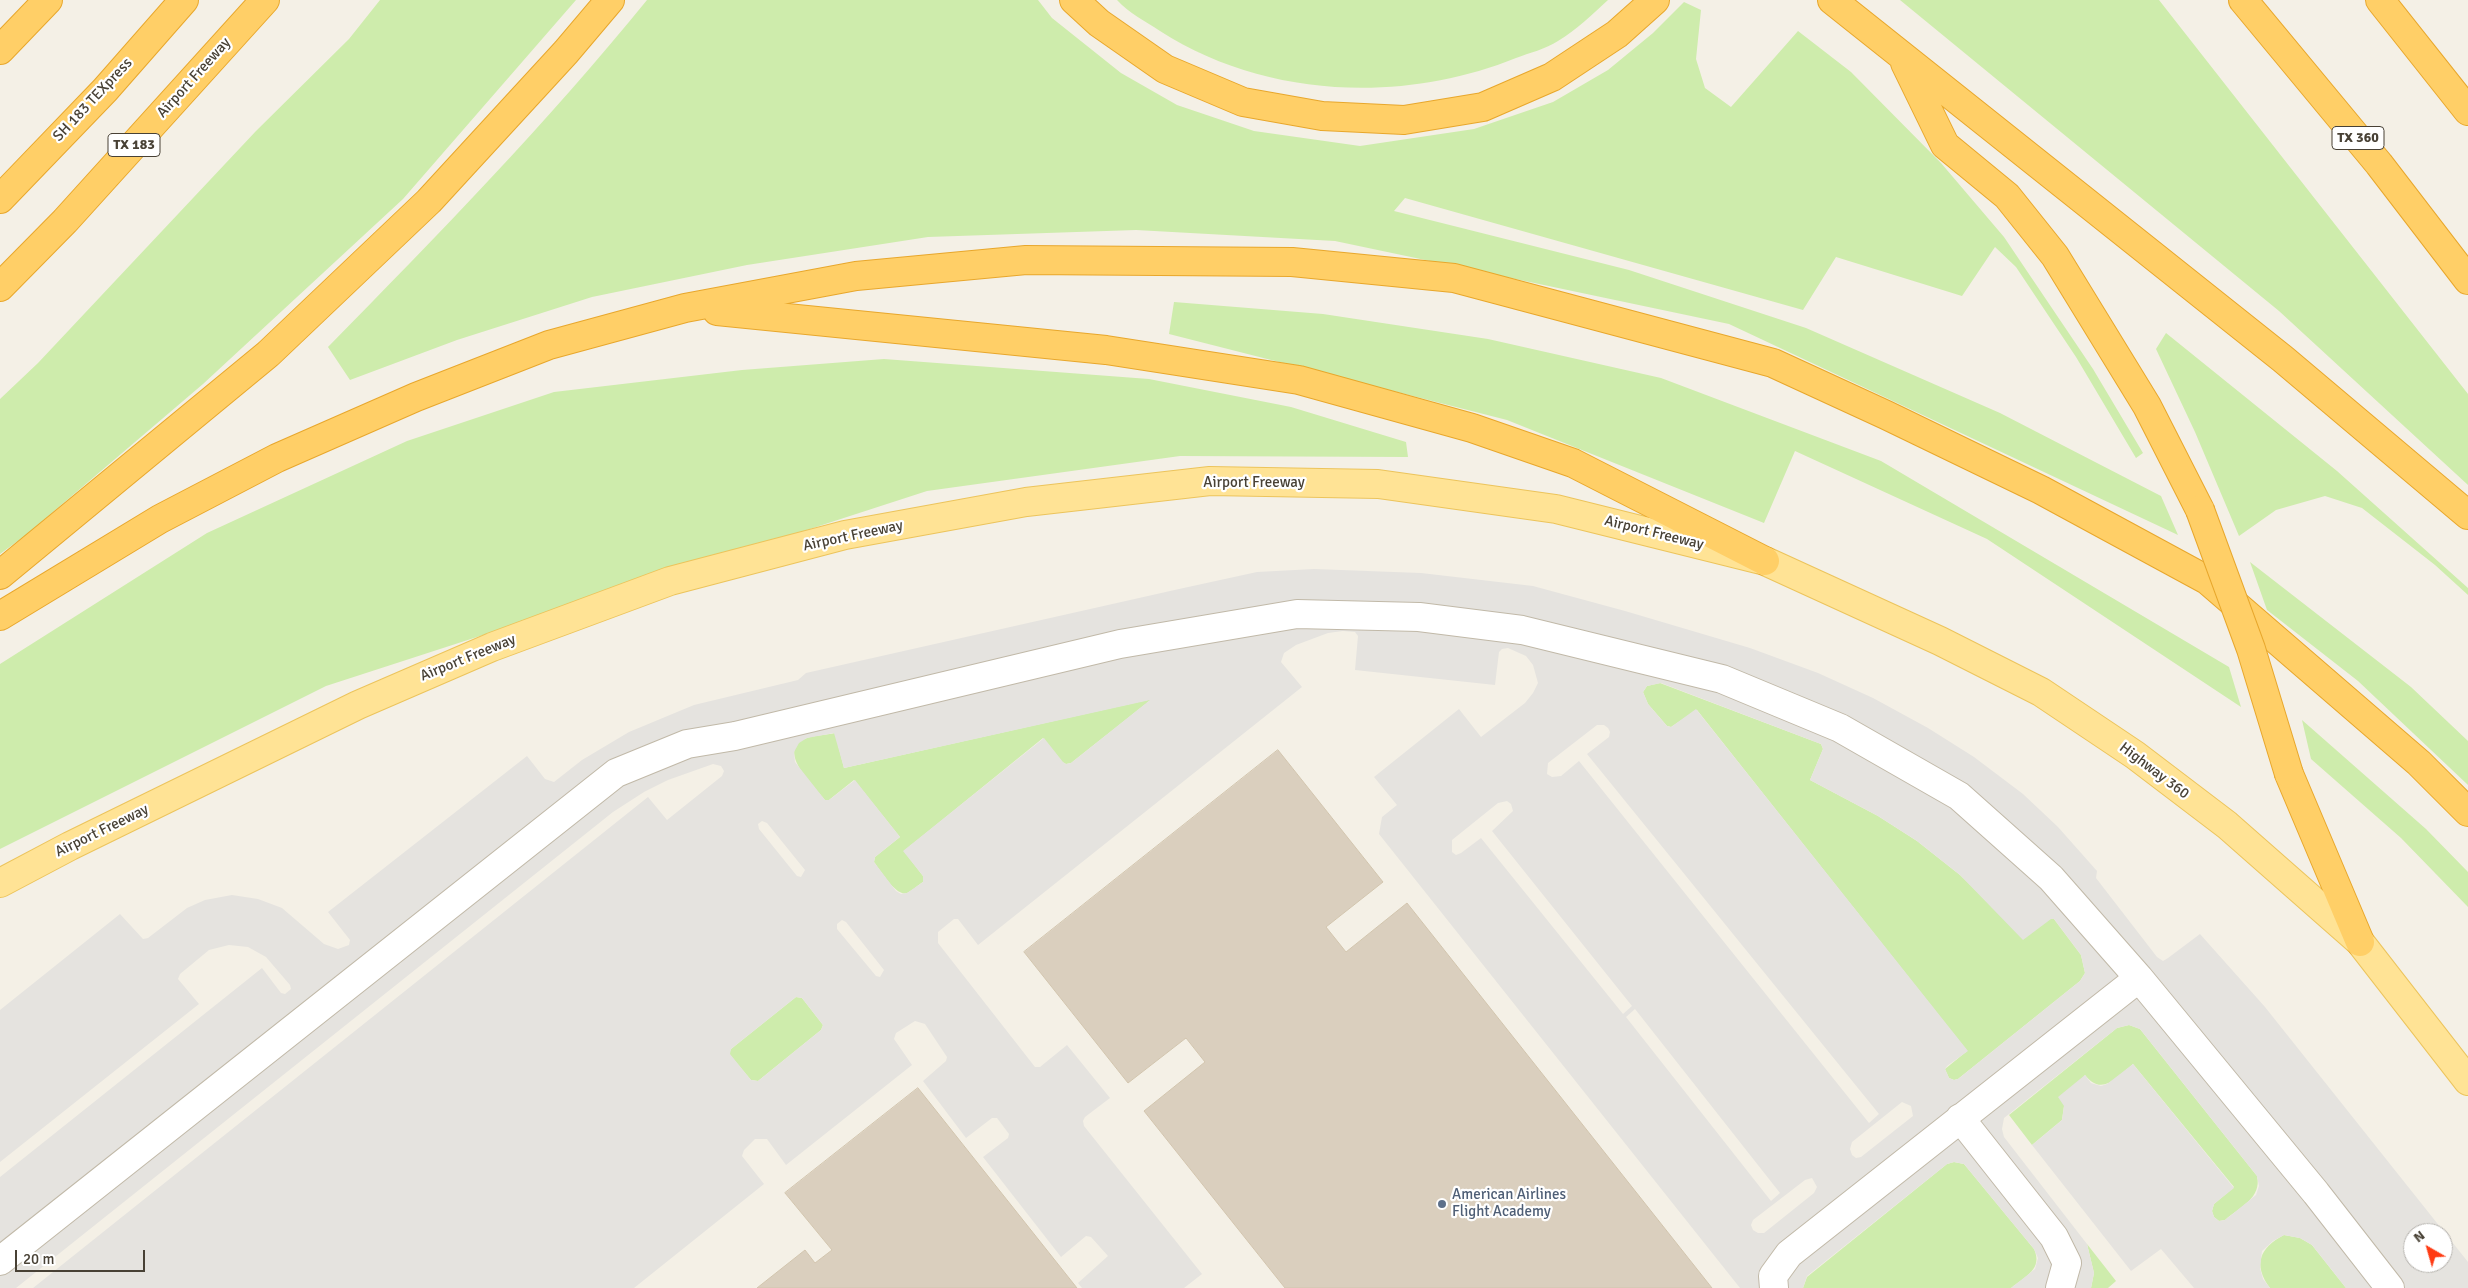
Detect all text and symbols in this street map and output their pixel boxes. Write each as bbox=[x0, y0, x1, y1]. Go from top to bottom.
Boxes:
street label: Airport Freeway bbox=[153, 34, 235, 122]
street label: SH 183 TEXpress bbox=[50, 54, 136, 146]
road number: TX 360 bbox=[2332, 126, 2384, 150]
road number: TX 183 bbox=[108, 134, 160, 156]
street label: Airport Freeway bbox=[1203, 474, 1305, 492]
street label: Airport Freeway bbox=[1603, 512, 1705, 554]
street label: Airport Freeway bbox=[801, 517, 905, 555]
street label: Airport Freeway bbox=[418, 631, 518, 685]
street label: Highway 360 bbox=[2116, 739, 2192, 803]
street label: Airport Freeway bbox=[52, 801, 152, 861]
place label: American Airlines Flight Academy bbox=[1452, 1186, 1566, 1221]
marker: American Airlines Flight Academy bbox=[1436, 1198, 1448, 1210]
north arrow bbox=[2403, 1223, 2453, 1273]
text: N bbox=[2410, 1227, 2428, 1246]
scale bar bbox=[18, 1240, 148, 1272]
text: 20 m bbox=[23, 1250, 54, 1268]

